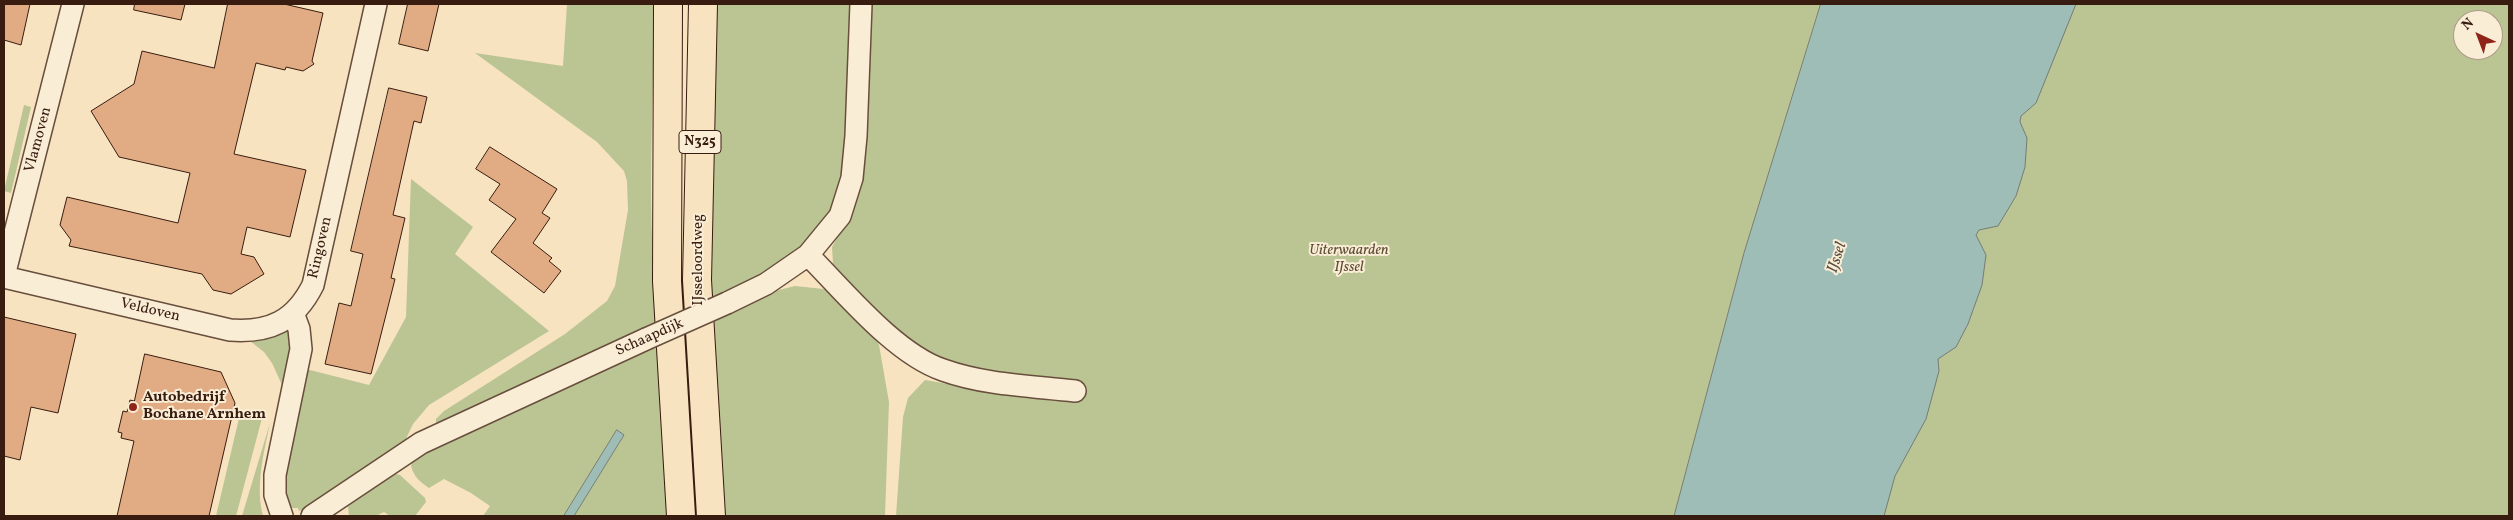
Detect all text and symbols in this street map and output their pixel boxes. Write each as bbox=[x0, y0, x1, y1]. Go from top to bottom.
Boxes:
north arrow bbox=[2453, 10, 2503, 60]
text: N bbox=[2458, 14, 2478, 35]
street label: Vlamoven bbox=[22, 105, 56, 175]
road number: N325 bbox=[679, 130, 721, 154]
street label: IJsseloordweg bbox=[690, 214, 708, 306]
street label: Ringoven bbox=[305, 215, 337, 281]
water label: IJssel bbox=[1824, 240, 1852, 276]
park label: Uiterwaarden IJssel bbox=[1309, 242, 1389, 277]
street label: Veldoven bbox=[118, 295, 182, 327]
street label: Schaapdijk bbox=[613, 315, 687, 361]
place label: Autobedrijf Bochane Arnhem bbox=[143, 389, 266, 424]
marker: Autobedrijf Bochane Arnhem bbox=[127, 401, 139, 413]

